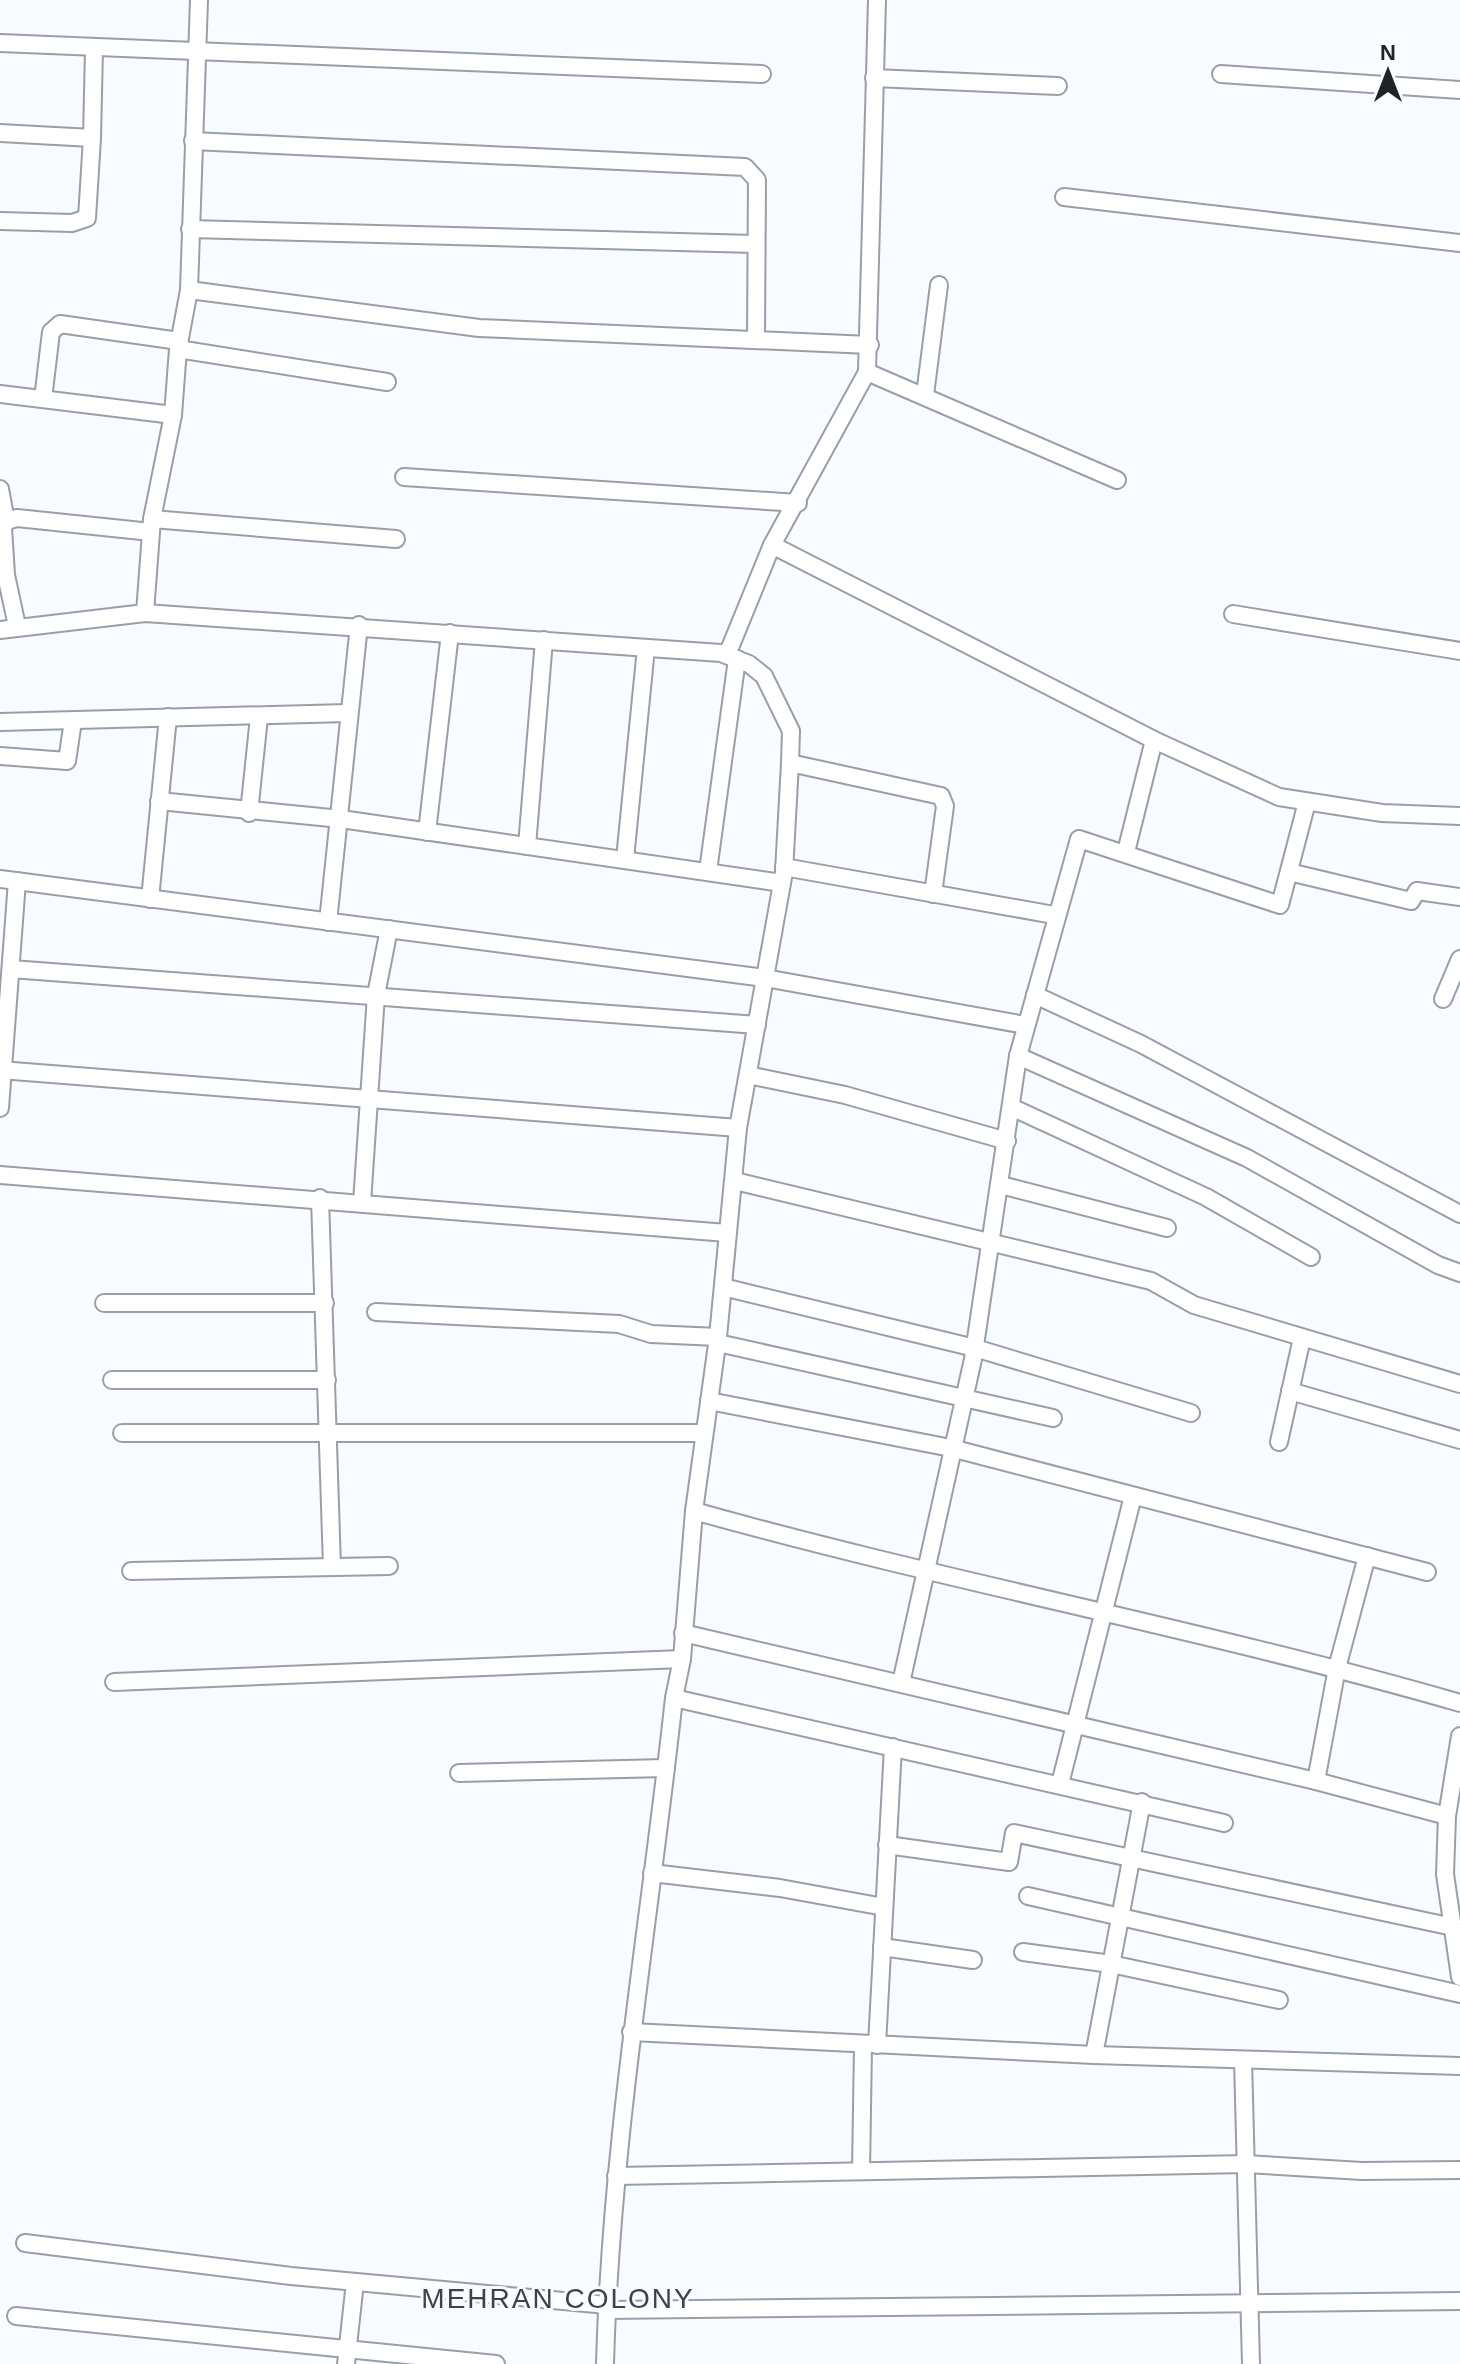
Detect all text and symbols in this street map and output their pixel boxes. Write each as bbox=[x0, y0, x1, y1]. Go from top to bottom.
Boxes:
north arrow bbox=[1348, 32, 1428, 112]
text: N bbox=[1380, 40, 1396, 65]
district label: MEHRAN COLONY bbox=[421, 2283, 695, 2314]

